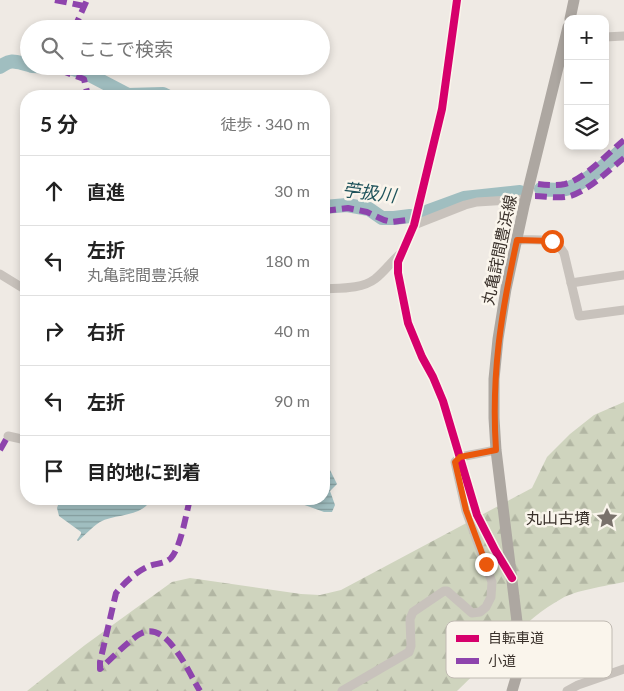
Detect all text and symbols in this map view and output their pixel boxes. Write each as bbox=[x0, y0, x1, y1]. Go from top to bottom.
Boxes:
map controls bbox=[564, 15, 609, 150]
button: + bbox=[564, 15, 609, 60]
search box bbox=[20, 20, 330, 75]
icon: search bbox=[38, 34, 66, 62]
text: ここで検索 bbox=[78, 37, 173, 60]
button: − bbox=[564, 60, 609, 105]
button: layers bbox=[564, 105, 609, 150]
text: 5 分 bbox=[40, 111, 78, 136]
text: 徒歩 · 340 m bbox=[221, 114, 310, 133]
icon: ahead bbox=[40, 177, 68, 205]
water label: 苧扱川 bbox=[341, 178, 399, 206]
text: 直進 bbox=[87, 180, 125, 203]
text: 30 m bbox=[274, 181, 310, 200]
street label: 丸亀詫間豊浜線 bbox=[478, 193, 519, 307]
route start bbox=[541, 230, 564, 253]
text: 左折 bbox=[87, 238, 125, 261]
icon: left bbox=[40, 247, 68, 275]
text: 180 m bbox=[265, 251, 310, 270]
text: 丸亀詫間豊浜線 bbox=[87, 265, 199, 284]
icon: right bbox=[40, 317, 68, 345]
text: 右折 bbox=[87, 320, 125, 343]
text: 40 m bbox=[274, 321, 310, 340]
icon: left bbox=[40, 387, 68, 415]
text: 左折 bbox=[87, 390, 125, 413]
text: 90 m bbox=[274, 391, 310, 410]
icon: arrive bbox=[40, 457, 68, 485]
text: 目的地に到着 bbox=[87, 460, 201, 483]
place icon: 丸山古墳 bbox=[594, 505, 620, 531]
place label: 丸山古墳 bbox=[526, 508, 590, 527]
route end bbox=[475, 553, 498, 576]
legend bbox=[446, 621, 612, 678]
text: 自転車道 bbox=[488, 629, 544, 646]
text: 小道 bbox=[488, 652, 516, 669]

